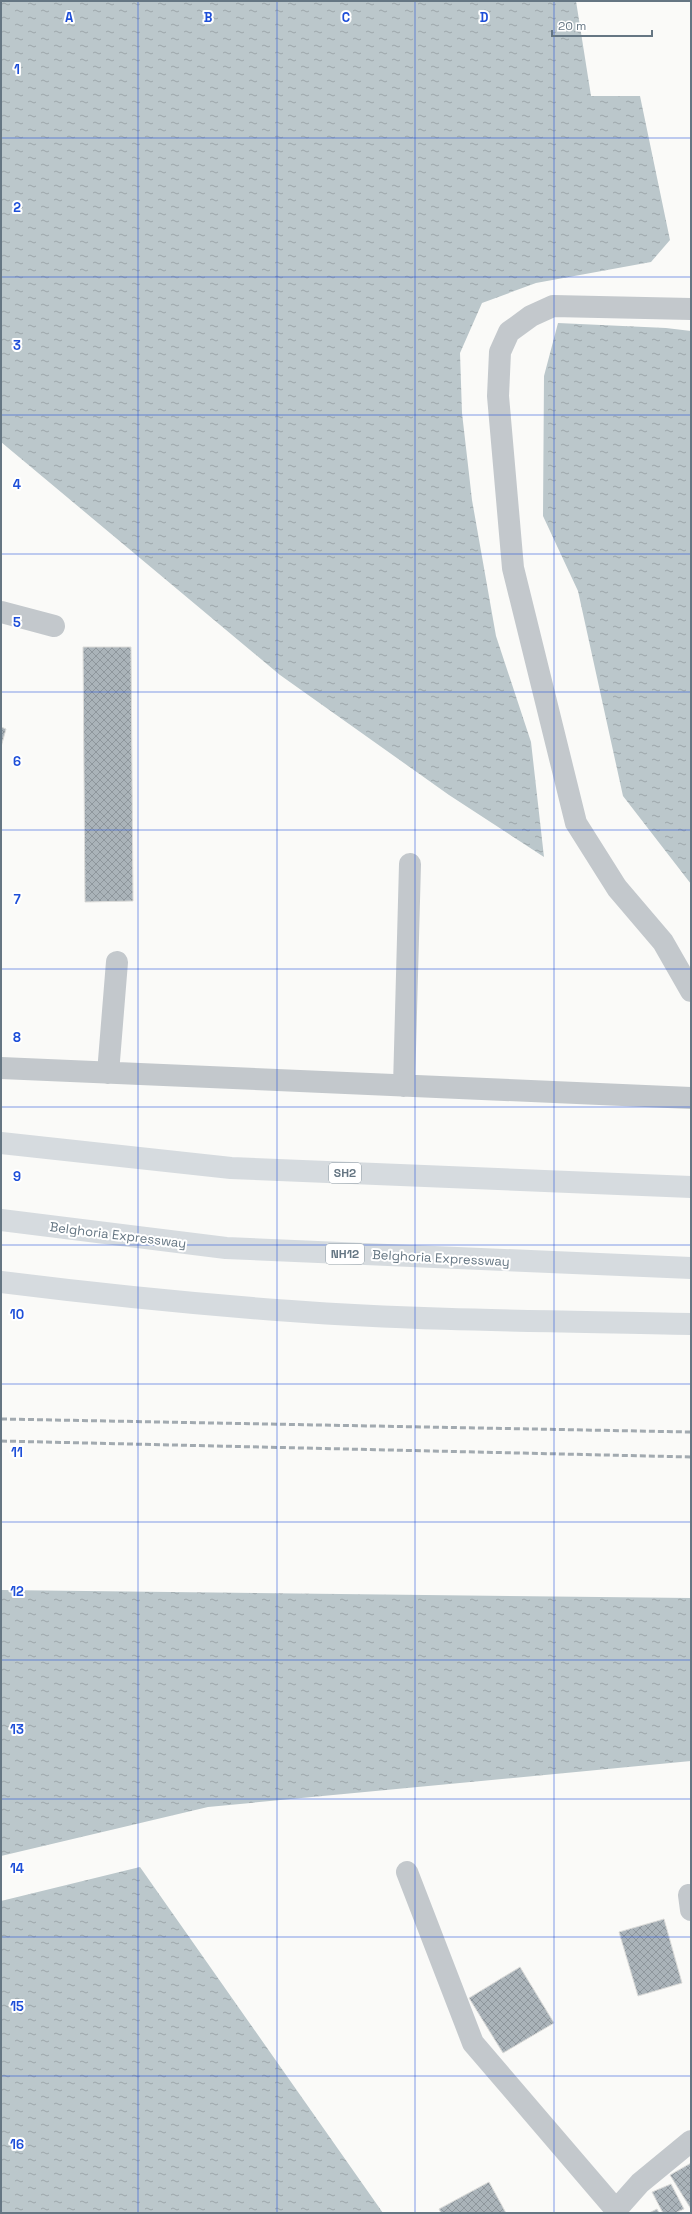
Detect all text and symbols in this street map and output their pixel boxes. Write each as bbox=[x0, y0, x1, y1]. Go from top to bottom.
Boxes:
text: A bbox=[65, 9, 74, 26]
text: B bbox=[204, 9, 213, 26]
text: C bbox=[342, 9, 350, 26]
text: D bbox=[480, 9, 489, 26]
scale bar bbox=[552, 12, 652, 38]
text: 20 m bbox=[558, 18, 586, 34]
text: 1 bbox=[14, 61, 20, 78]
text: 2 bbox=[13, 199, 21, 216]
text: 3 bbox=[13, 337, 21, 354]
text: 4 bbox=[13, 476, 21, 493]
text: 5 bbox=[13, 614, 21, 631]
text: 6 bbox=[13, 753, 21, 770]
text: 7 bbox=[13, 891, 21, 908]
text: 8 bbox=[13, 1029, 21, 1046]
road number: SH2 bbox=[329, 1163, 361, 1183]
text: 9 bbox=[13, 1168, 21, 1185]
street label: Belghoria Expressway bbox=[49, 1218, 187, 1252]
road number: NH12 bbox=[326, 1244, 364, 1264]
street label: Belghoria Expressway bbox=[372, 1246, 510, 1270]
text: 10 bbox=[10, 1306, 24, 1323]
text: 11 bbox=[11, 1444, 23, 1461]
text: 12 bbox=[10, 1583, 24, 1600]
text: 13 bbox=[10, 1721, 24, 1738]
text: 14 bbox=[10, 1860, 24, 1877]
text: 15 bbox=[10, 1998, 24, 2015]
text: 16 bbox=[10, 2136, 24, 2153]

